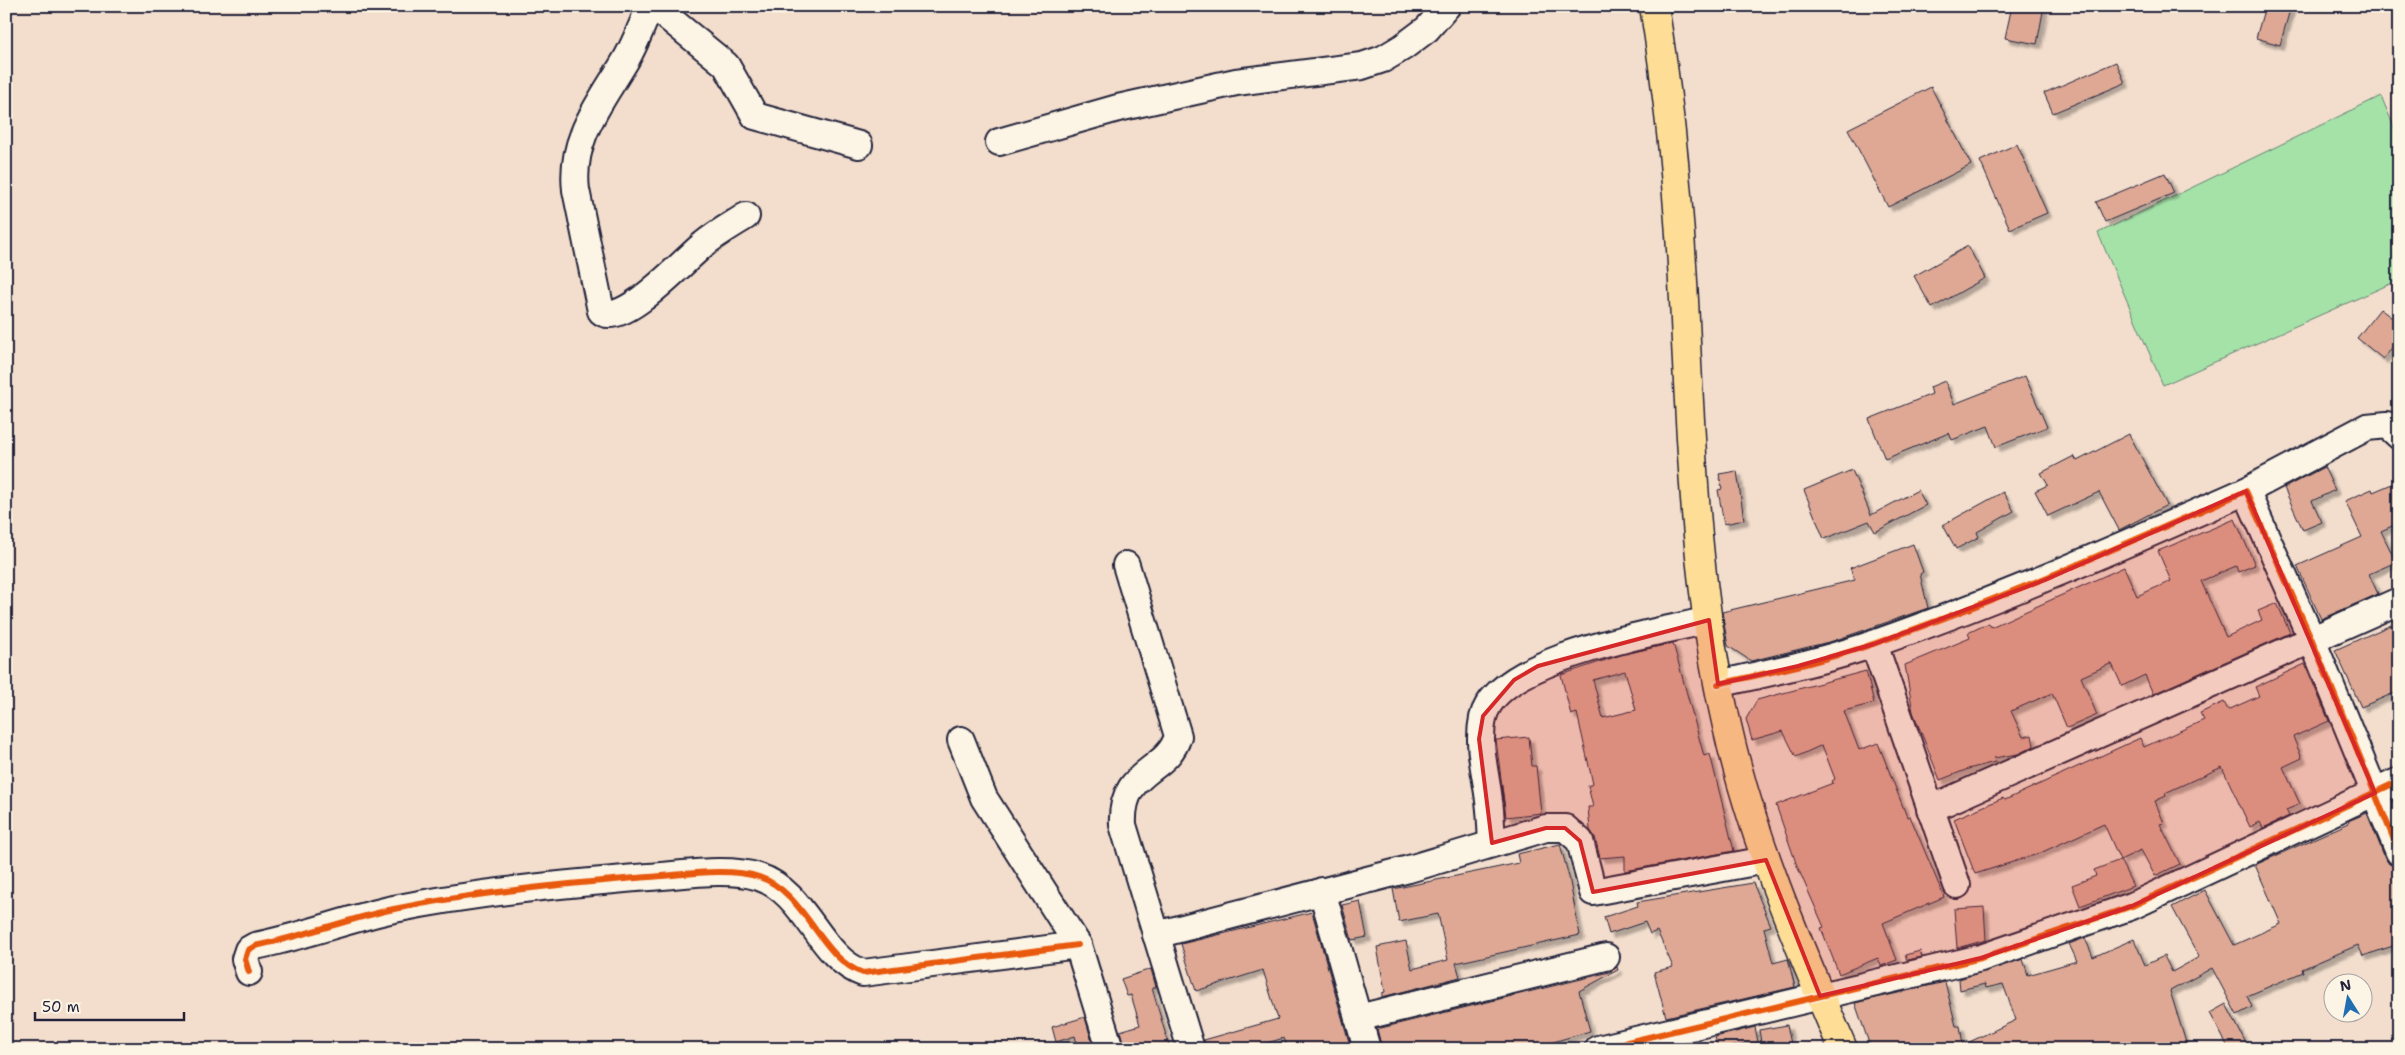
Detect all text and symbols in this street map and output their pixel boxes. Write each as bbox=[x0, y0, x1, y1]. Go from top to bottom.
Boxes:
north arrow bbox=[2322, 972, 2372, 1022]
text: N bbox=[2338, 975, 2353, 995]
scale bar bbox=[35, 990, 184, 1022]
text: 50 m bbox=[42, 997, 80, 1017]

